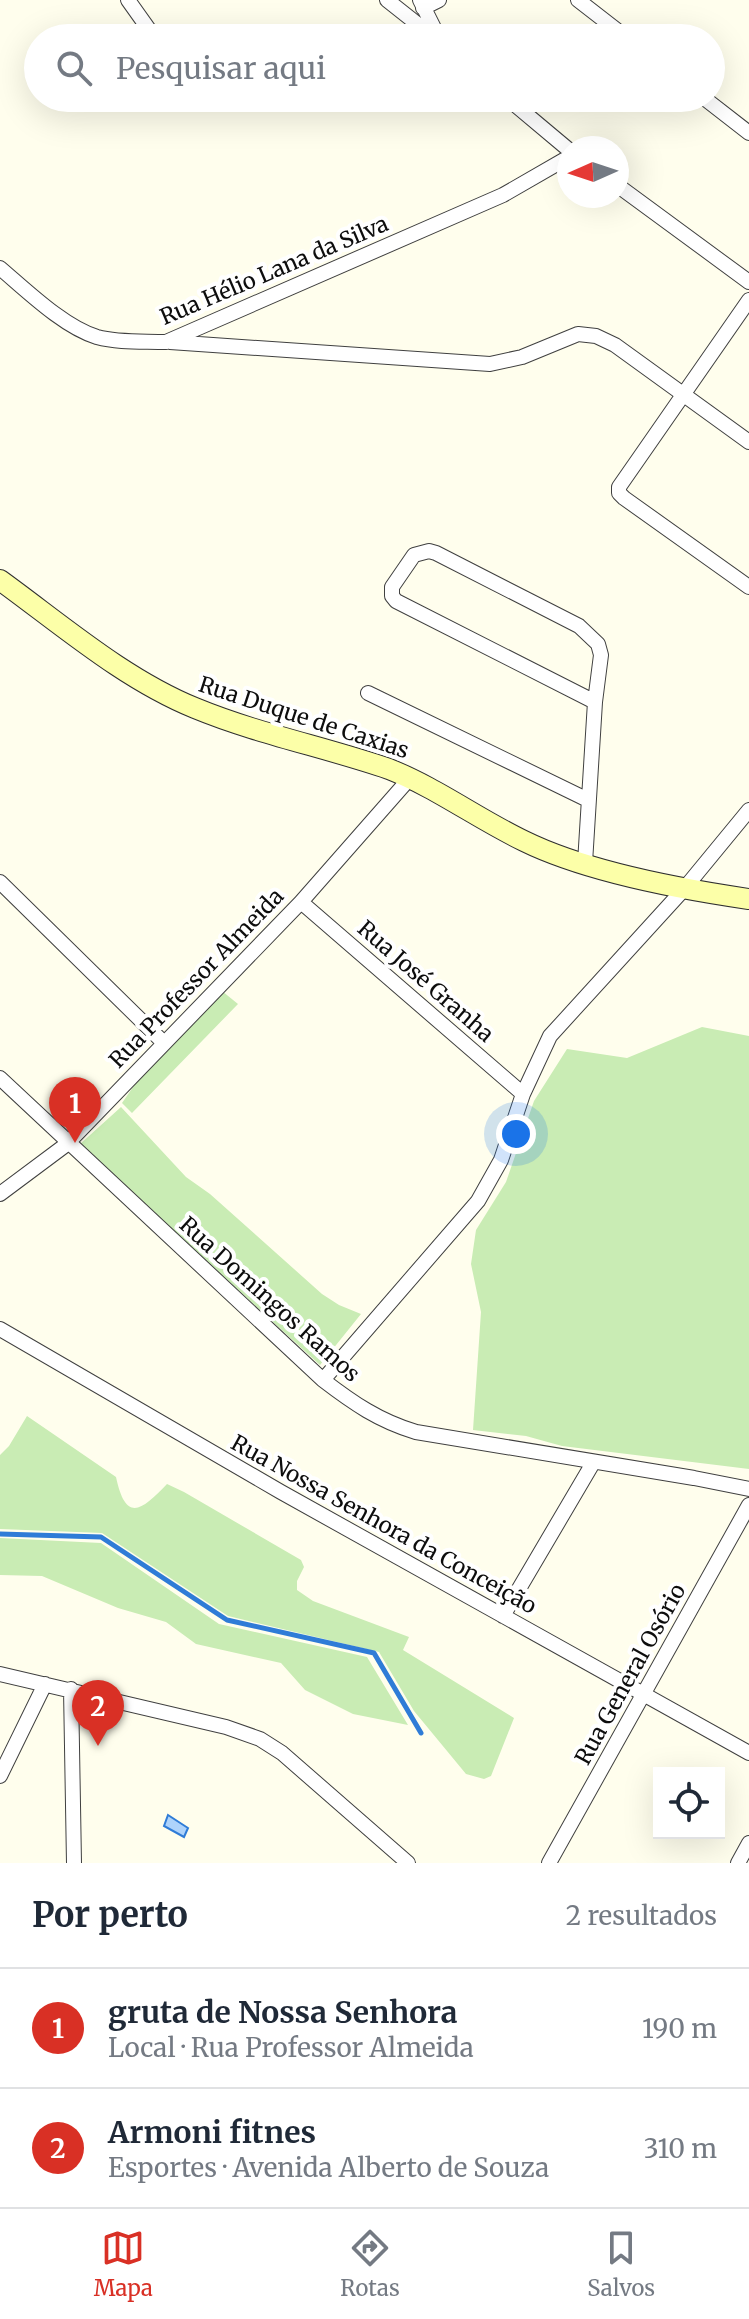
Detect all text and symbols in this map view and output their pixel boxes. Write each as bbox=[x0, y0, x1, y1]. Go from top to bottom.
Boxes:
search box bbox=[24, 24, 725, 112]
icon: search bbox=[52, 46, 96, 90]
text: Pesquisar aqui bbox=[116, 49, 326, 87]
north arrow bbox=[557, 136, 629, 208]
street label: Rua Hélio Lana da Silva bbox=[156, 209, 392, 331]
street label: Rua Duque de Caxias bbox=[195, 670, 413, 764]
street label: Rua Professor Almeida bbox=[103, 882, 289, 1074]
street label: Rua José Granha bbox=[352, 914, 500, 1048]
pin: 1 bbox=[49, 1077, 101, 1143]
your location bbox=[496, 1114, 536, 1154]
street label: Rua Domingos Ramos bbox=[174, 1211, 366, 1387]
street label: Rua Nossa Senhora da Conceição bbox=[226, 1428, 542, 1620]
street label: Rua General Osório bbox=[569, 1578, 691, 1769]
pin: 2 bbox=[72, 1680, 124, 1746]
map controls bbox=[653, 1767, 725, 1839]
button: locate bbox=[653, 1767, 725, 1839]
text: Por perto bbox=[32, 1894, 188, 1936]
text: 2 resultados bbox=[566, 1899, 717, 1932]
text: gruta de Nossa Senhora bbox=[108, 1993, 457, 2031]
text: 1 bbox=[52, 2012, 64, 2045]
text: 190 m bbox=[642, 2012, 717, 2045]
text: Local · Rua Professor Almeida bbox=[108, 2031, 474, 2064]
text: Armoni fitnes bbox=[108, 2113, 316, 2151]
text: 2 bbox=[50, 2132, 66, 2165]
text: 310 m bbox=[644, 2132, 717, 2165]
text: Esportes · Avenida Alberto de Souza bbox=[108, 2151, 549, 2184]
tab: Mapa bbox=[94, 2226, 153, 2302]
tab: Rotas bbox=[340, 2226, 400, 2302]
tab: Salvos bbox=[587, 2226, 655, 2302]

